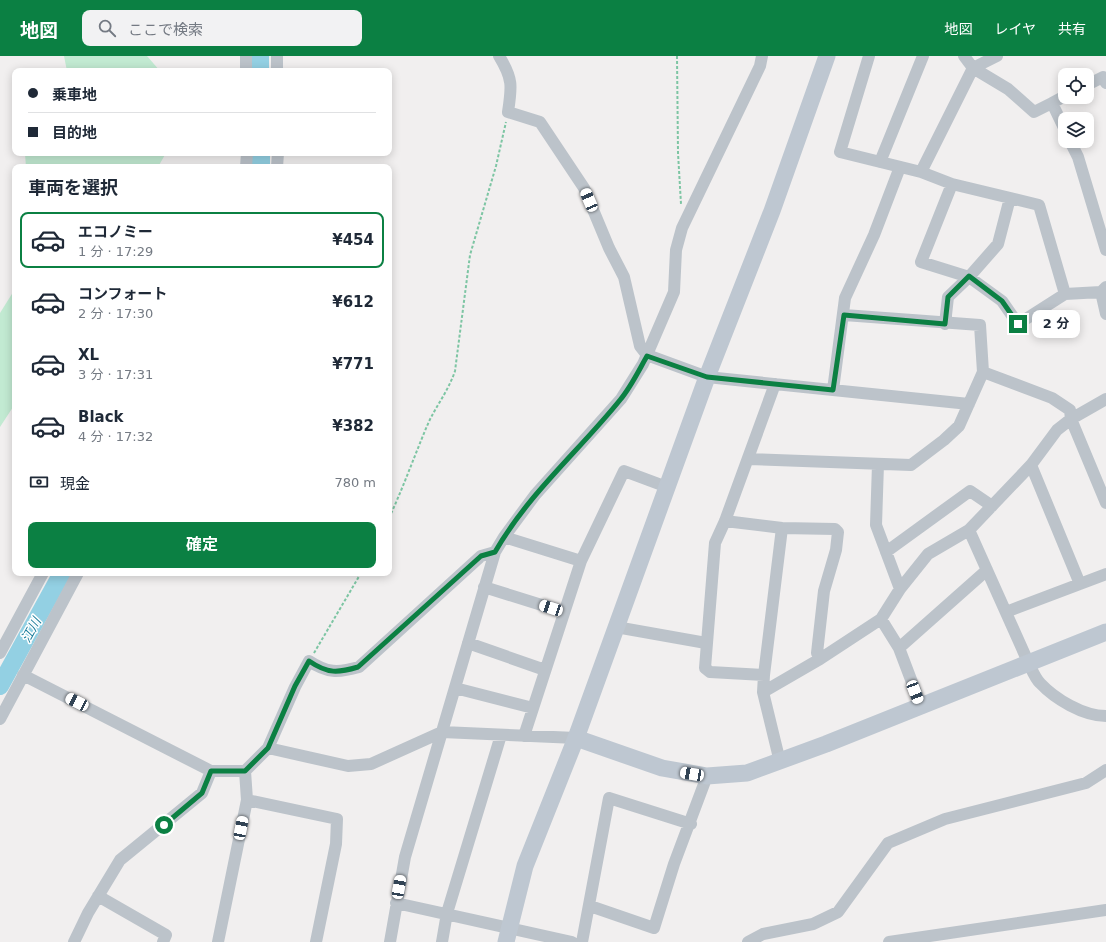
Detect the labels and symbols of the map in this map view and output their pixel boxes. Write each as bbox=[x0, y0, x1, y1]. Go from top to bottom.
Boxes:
car bbox=[579, 187, 599, 213]
callout: 2 分 bbox=[1032, 310, 1080, 338]
route end bbox=[1009, 315, 1027, 333]
car bbox=[538, 599, 564, 617]
water label: 江川 bbox=[18, 613, 45, 645]
car bbox=[905, 679, 925, 705]
car bbox=[64, 691, 90, 713]
car bbox=[679, 766, 705, 782]
car bbox=[233, 815, 249, 841]
route start bbox=[155, 816, 173, 834]
car bbox=[391, 874, 407, 900]

